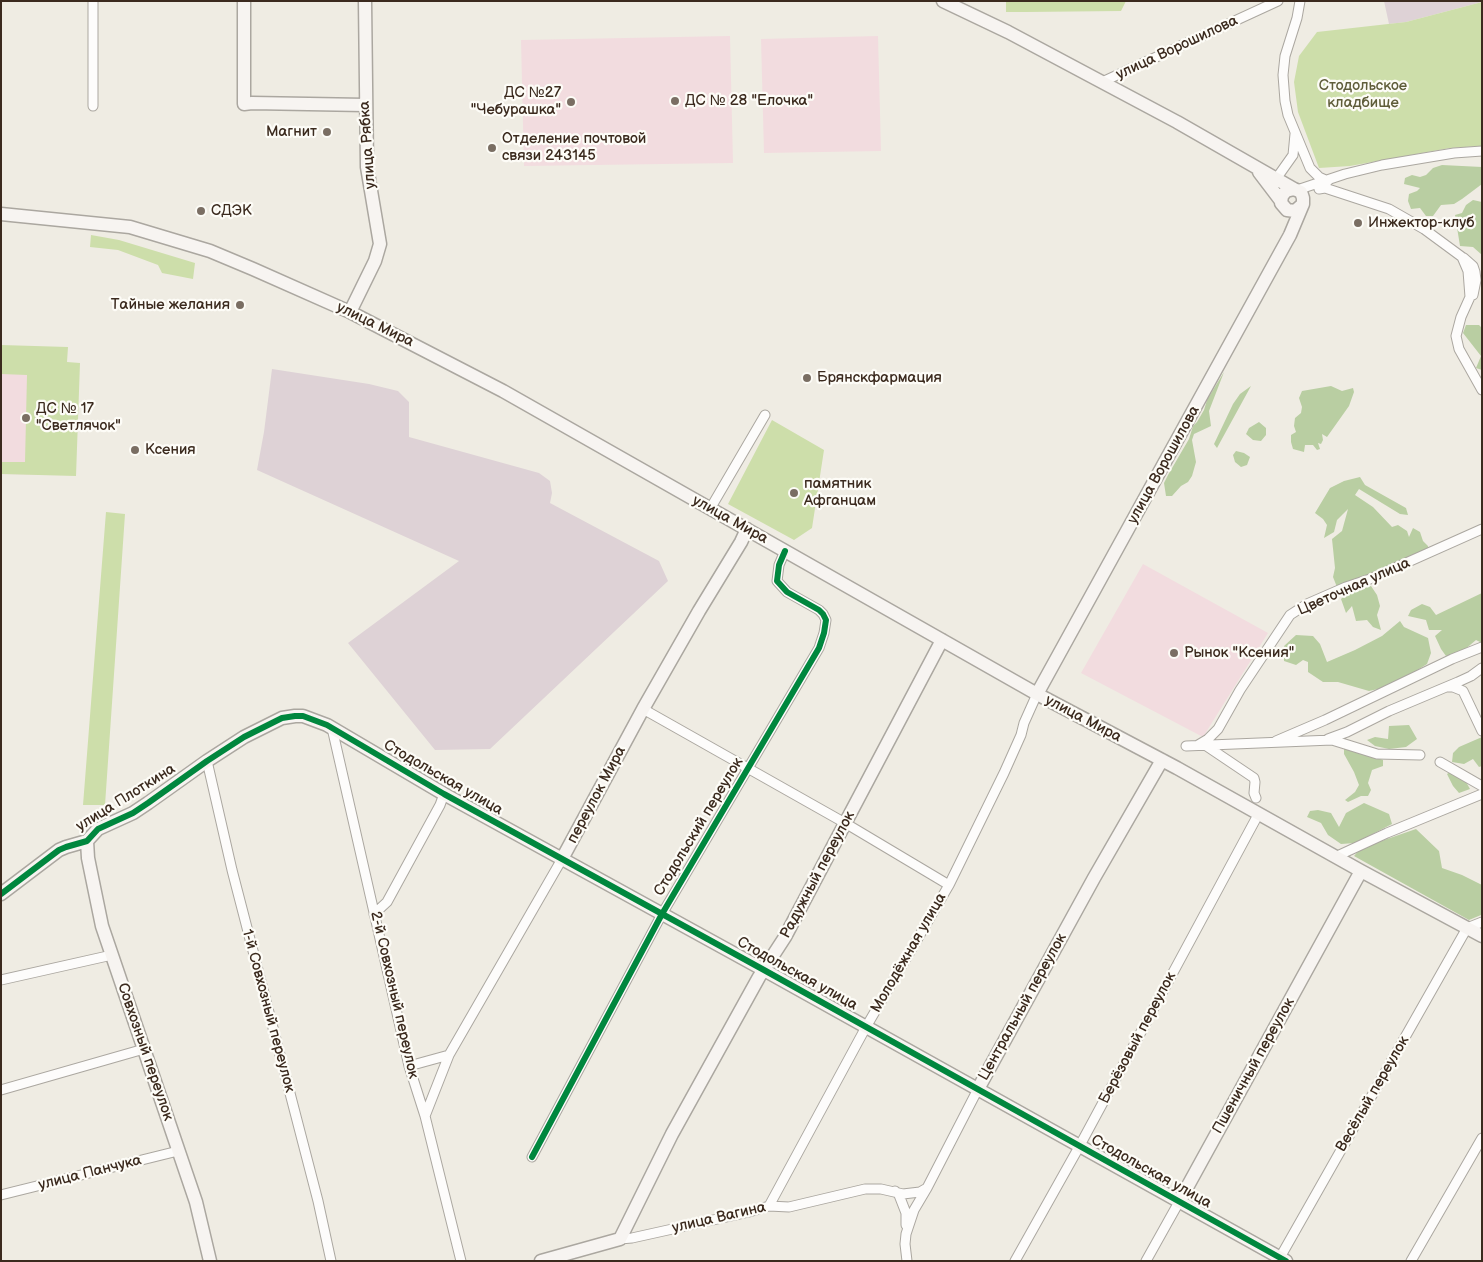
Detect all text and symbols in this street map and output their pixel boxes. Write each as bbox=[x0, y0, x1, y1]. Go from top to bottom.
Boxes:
street label: улица Ворошилова bbox=[1113, 12, 1241, 84]
park label: Стодольское кладбище bbox=[1319, 77, 1407, 112]
place label: ДС №27 "Чебурашка" bbox=[471, 84, 561, 119]
place label: ДС № 28 "Елочка" bbox=[685, 92, 813, 110]
marker: ДС № 28 "Елочка" bbox=[669, 95, 681, 107]
marker: ДС №27 "Чебурашка" bbox=[565, 96, 577, 108]
street label: улица Рябка bbox=[356, 100, 380, 190]
place label: Магнит bbox=[266, 123, 317, 141]
marker: Магнит bbox=[321, 126, 333, 138]
place label: Отделение почтовой связи 243145 bbox=[502, 130, 646, 165]
marker: Отделение почтовой связи 243145 bbox=[486, 142, 498, 154]
place label: СДЭК bbox=[211, 202, 252, 220]
marker: СДЭК bbox=[195, 205, 207, 217]
place label: Инжектор-клуб bbox=[1368, 214, 1474, 232]
marker: Инжектор-клуб bbox=[1352, 217, 1364, 229]
place label: Тайные желания bbox=[111, 296, 230, 314]
marker: Тайные желания bbox=[234, 299, 246, 311]
street label: улица Мира bbox=[333, 299, 417, 351]
place label: Брянскфармация bbox=[817, 369, 942, 387]
marker: Брянскфармация bbox=[801, 372, 813, 384]
place label: ДС № 17 "Светлячок" bbox=[36, 400, 121, 435]
street label: улица Ворошилова bbox=[1124, 403, 1204, 527]
marker: ДС № 17 "Светлячок" bbox=[20, 412, 32, 424]
place label: Ксения bbox=[145, 441, 196, 459]
marker: Ксения bbox=[129, 444, 141, 456]
place label: памятник Афганцам bbox=[804, 475, 876, 510]
marker: памятник Афганцам bbox=[788, 487, 800, 499]
street label: улица Мира bbox=[689, 492, 771, 548]
street label: Цветочная улица bbox=[1295, 554, 1413, 620]
place label: Рынок "Ксения" bbox=[1184, 644, 1294, 662]
marker: Рынок "Ксения" bbox=[1168, 647, 1180, 659]
street label: улица Мира bbox=[1042, 691, 1124, 747]
street label: Стодольская улица bbox=[380, 737, 506, 819]
street label: переулок Мира bbox=[564, 743, 630, 847]
street label: Стодольский переулок bbox=[650, 754, 748, 900]
street label: улица Плоткина bbox=[73, 760, 179, 836]
street label: Радужный переулок bbox=[777, 808, 859, 942]
street label: Молодёжная улица bbox=[867, 890, 951, 1016]
street label: 2-й Совхозный переулок bbox=[366, 910, 422, 1080]
street label: 1-й Совхозный переулок bbox=[238, 927, 298, 1095]
street label: Центральный переулок bbox=[975, 930, 1071, 1084]
street label: Стодольская улица bbox=[734, 933, 860, 1015]
street label: Берёзовый переулок bbox=[1096, 969, 1180, 1107]
street label: Совхозный переулок bbox=[113, 981, 177, 1123]
street label: Пшеничный переулок bbox=[1209, 995, 1299, 1137]
street label: Весёлый переулок bbox=[1333, 1033, 1413, 1155]
street label: Стодольская улица bbox=[1088, 1131, 1214, 1213]
street label: улица Панчука bbox=[37, 1152, 143, 1194]
street label: улица Вагина bbox=[670, 1198, 768, 1238]

